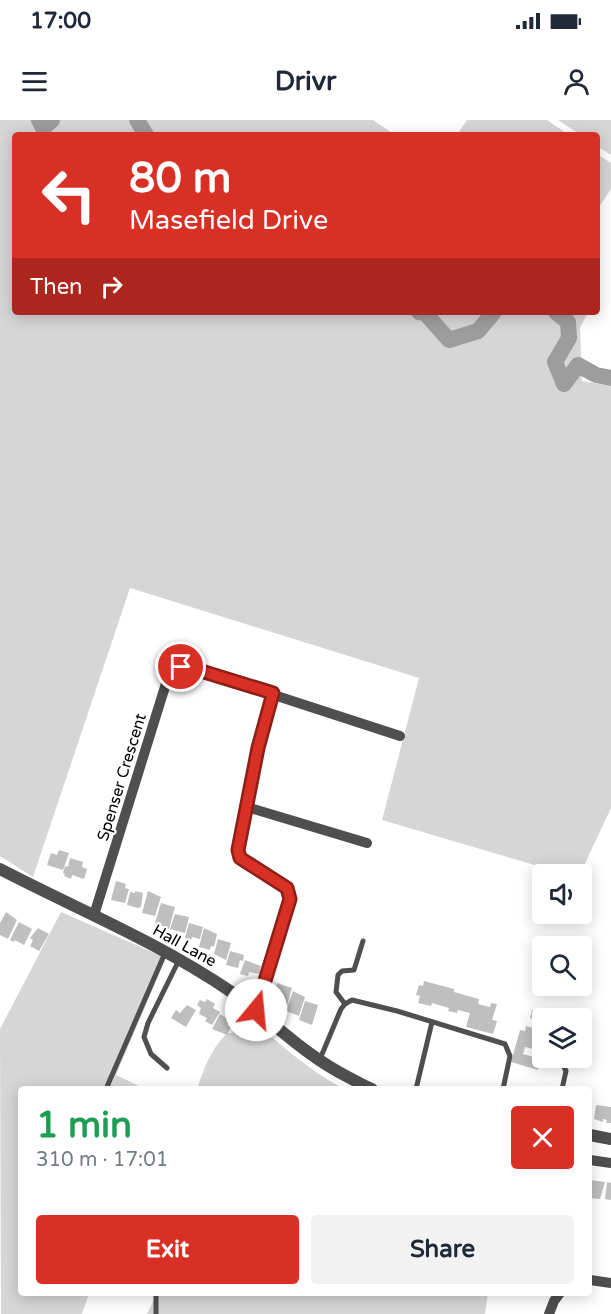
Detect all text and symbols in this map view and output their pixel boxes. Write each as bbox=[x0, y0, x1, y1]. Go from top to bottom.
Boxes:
text: 17:00 bbox=[30, 8, 91, 34]
icon: menu bbox=[18, 65, 51, 98]
text: Drivr bbox=[275, 65, 336, 98]
icon: person bbox=[560, 65, 593, 98]
text: 80 m bbox=[129, 153, 231, 204]
icon: left bbox=[30, 156, 108, 234]
text: Masefield Drive bbox=[129, 204, 328, 237]
icon: right bbox=[95, 270, 128, 303]
text: Then bbox=[30, 274, 83, 300]
pin bbox=[155, 641, 206, 692]
icon: arrive bbox=[164, 650, 197, 683]
street label: Spenser Crescent bbox=[93, 711, 151, 844]
map controls bbox=[532, 864, 592, 1068]
button: sound bbox=[532, 864, 592, 924]
street label: Hall Lane bbox=[149, 920, 220, 972]
button: search bbox=[532, 936, 592, 996]
position arrow bbox=[224, 978, 288, 1042]
button: layers bbox=[532, 1008, 592, 1068]
text: 1 min bbox=[36, 1104, 132, 1147]
button: close bbox=[511, 1106, 574, 1169]
text: 310 m · 17:01 bbox=[36, 1148, 168, 1172]
button: Exit bbox=[36, 1215, 299, 1284]
button: Share bbox=[311, 1215, 574, 1284]

